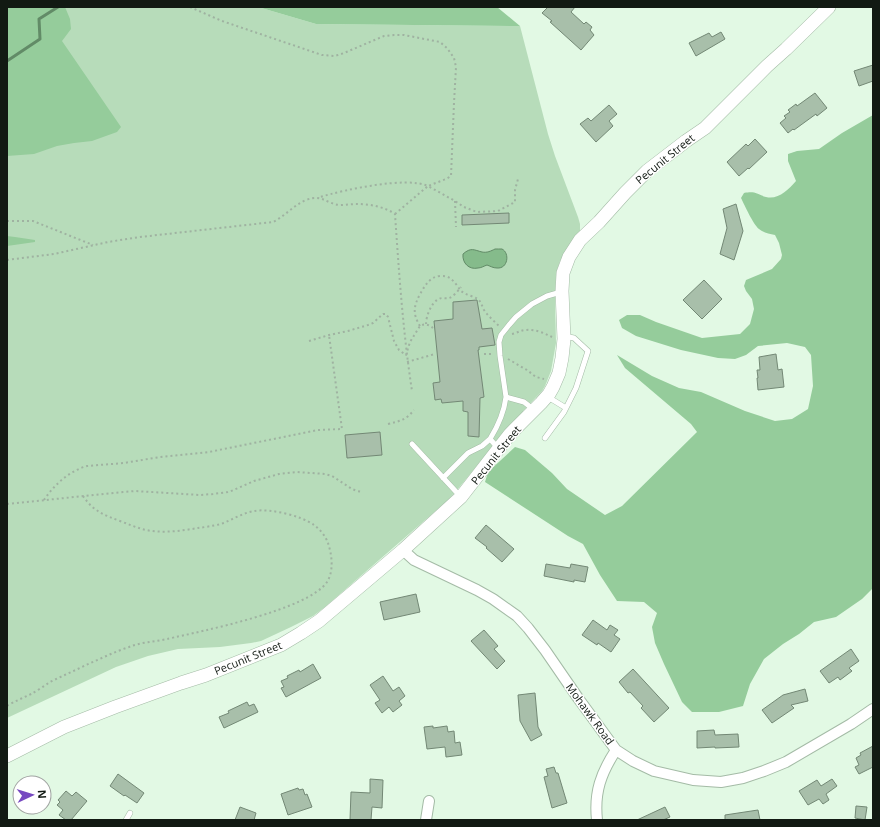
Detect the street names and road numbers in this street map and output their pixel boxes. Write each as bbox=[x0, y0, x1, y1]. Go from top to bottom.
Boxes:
street label: Pecunit Street bbox=[632, 130, 697, 187]
street label: Pecunit Street bbox=[467, 422, 524, 487]
street label: Pecunit Street bbox=[212, 637, 284, 678]
street label: Mohawk Road bbox=[563, 680, 618, 748]

